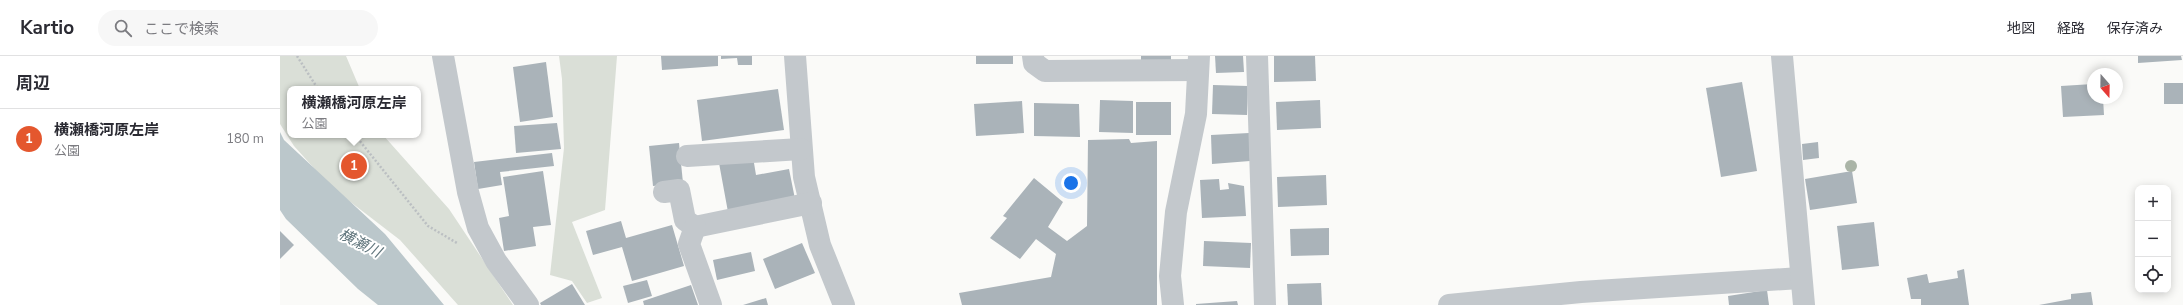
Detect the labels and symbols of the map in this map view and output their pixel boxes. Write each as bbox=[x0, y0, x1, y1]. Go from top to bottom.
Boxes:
north arrow bbox=[2087, 68, 2123, 104]
pin: 1 bbox=[341, 151, 367, 181]
your location bbox=[1061, 173, 1081, 193]
water label: 横瀬川 bbox=[335, 224, 386, 263]

